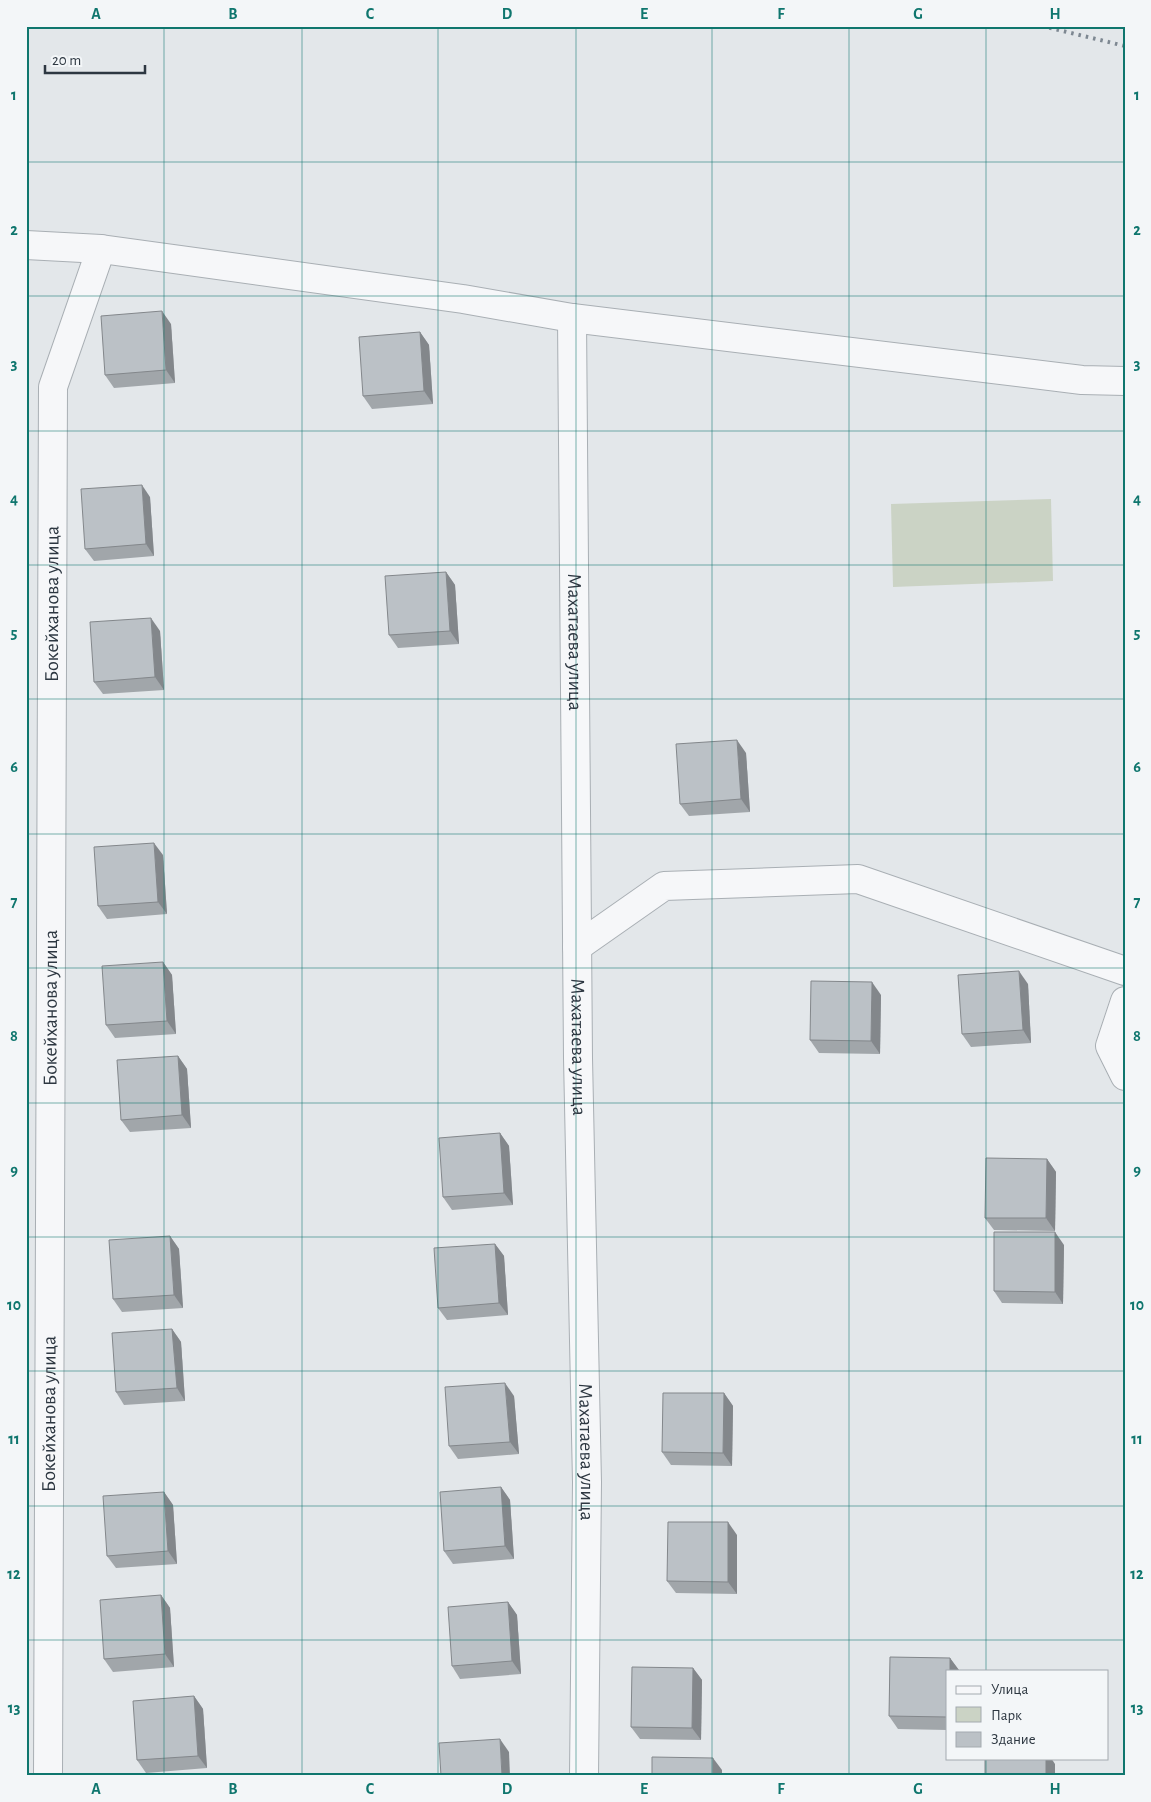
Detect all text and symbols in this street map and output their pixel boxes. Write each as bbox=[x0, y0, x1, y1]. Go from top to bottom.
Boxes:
text: A bbox=[91, 6, 101, 22]
text: B bbox=[228, 6, 238, 22]
text: C bbox=[366, 6, 375, 22]
text: D bbox=[502, 6, 513, 22]
text: E bbox=[640, 6, 648, 22]
text: F bbox=[777, 6, 785, 22]
text: G bbox=[913, 6, 923, 22]
text: H bbox=[1049, 6, 1061, 22]
scale bar bbox=[45, 42, 145, 74]
text: 20 m bbox=[52, 53, 81, 68]
text: 1 bbox=[11, 87, 17, 103]
text: 1 bbox=[1134, 87, 1140, 103]
text: 2 bbox=[10, 222, 18, 238]
text: 2 bbox=[1133, 222, 1141, 238]
text: 3 bbox=[11, 356, 18, 372]
text: 3 bbox=[1134, 356, 1141, 372]
text: 4 bbox=[10, 491, 18, 507]
text: 4 bbox=[1133, 491, 1141, 507]
street label: Бокейханова улица bbox=[42, 526, 63, 682]
street label: Махатаева улица bbox=[564, 573, 585, 711]
text: 5 bbox=[11, 625, 18, 641]
text: 5 bbox=[1134, 625, 1141, 641]
text: 6 bbox=[10, 759, 18, 775]
text: 6 bbox=[1133, 759, 1141, 775]
text: 7 bbox=[11, 894, 18, 910]
text: 7 bbox=[1134, 894, 1141, 910]
street label: Бокейханова улица bbox=[40, 930, 61, 1086]
street label: Махатаева улица bbox=[567, 978, 589, 1116]
text: 8 bbox=[10, 1028, 18, 1044]
text: 8 bbox=[1133, 1028, 1141, 1044]
text: 9 bbox=[10, 1162, 18, 1178]
text: 9 bbox=[1133, 1162, 1141, 1178]
text: 10 bbox=[7, 1297, 21, 1313]
text: 10 bbox=[1130, 1297, 1144, 1313]
street label: Бокейханова улица bbox=[39, 1336, 60, 1492]
street label: Махатаева улица bbox=[575, 1383, 597, 1521]
text: 11 bbox=[8, 1431, 20, 1447]
text: 11 bbox=[1131, 1431, 1143, 1447]
text: 12 bbox=[7, 1566, 21, 1582]
text: 12 bbox=[1130, 1566, 1144, 1582]
legend bbox=[946, 1670, 1108, 1760]
text: Улица bbox=[991, 1682, 1028, 1697]
text: 13 bbox=[8, 1700, 20, 1716]
text: 13 bbox=[1131, 1700, 1143, 1716]
text: Парк bbox=[991, 1708, 1022, 1723]
text: Здание bbox=[991, 1732, 1036, 1747]
text: A bbox=[91, 1781, 101, 1797]
text: B bbox=[228, 1781, 238, 1797]
text: C bbox=[366, 1781, 375, 1797]
text: D bbox=[502, 1781, 513, 1797]
text: E bbox=[640, 1781, 648, 1797]
text: F bbox=[777, 1781, 785, 1797]
text: G bbox=[913, 1781, 923, 1797]
text: H bbox=[1049, 1781, 1061, 1797]

